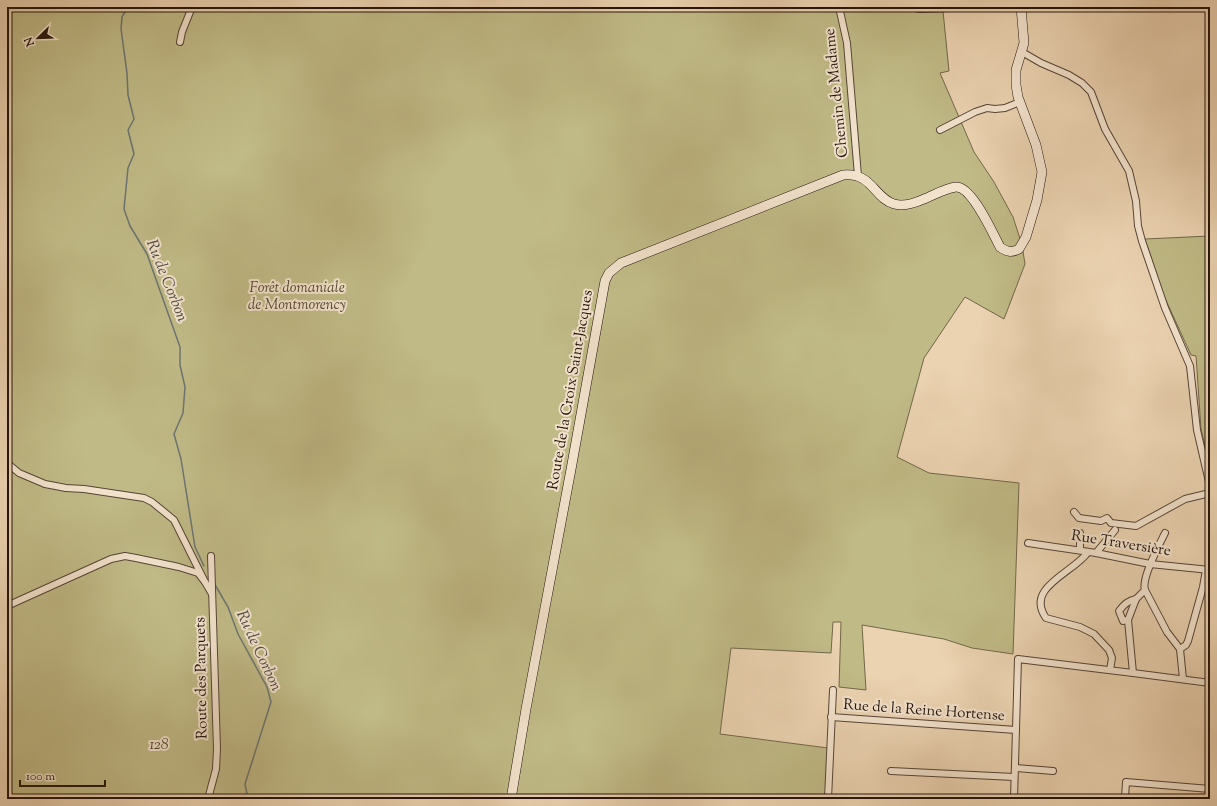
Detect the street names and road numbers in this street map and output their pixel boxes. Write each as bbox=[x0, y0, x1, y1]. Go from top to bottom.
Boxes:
street label: Chemin de Madame bbox=[820, 27, 854, 159]
street label: Route de la Croix Saint-Jacques bbox=[543, 288, 599, 492]
street label: Rue Traversière bbox=[1070, 526, 1172, 562]
street label: Route des Parquets bbox=[190, 617, 214, 739]
street label: Rue de la Reine Hortense bbox=[842, 695, 1006, 727]

